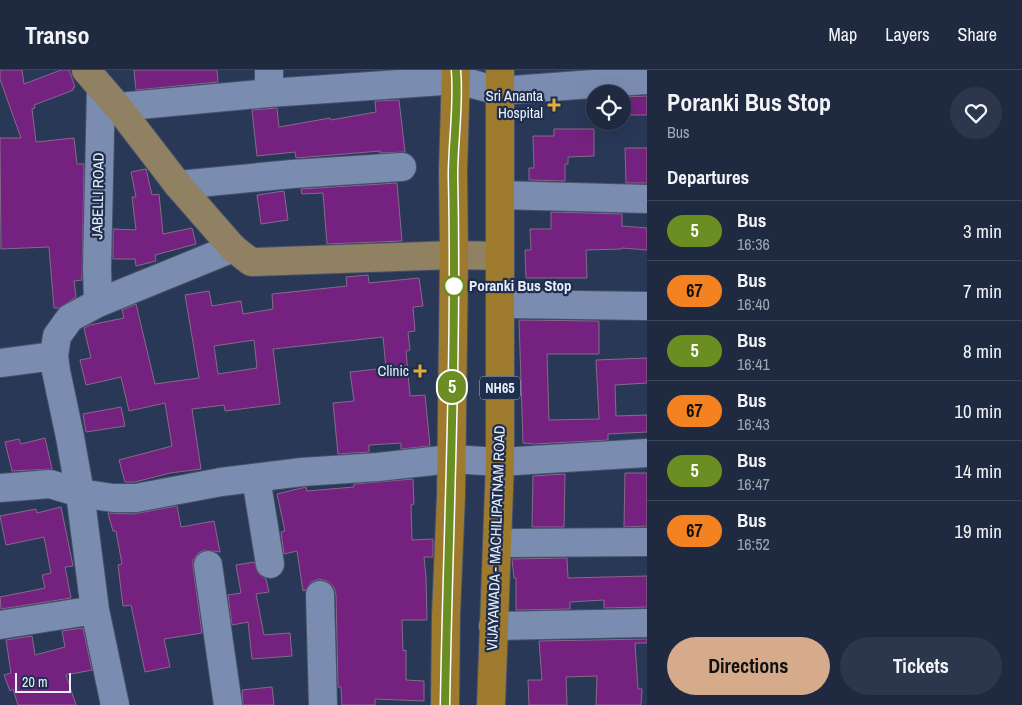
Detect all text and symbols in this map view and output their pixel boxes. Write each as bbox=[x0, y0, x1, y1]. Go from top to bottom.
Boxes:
text: Transo bbox=[25, 19, 90, 51]
text: Map bbox=[829, 22, 857, 47]
text: Layers bbox=[885, 22, 930, 47]
text: Share bbox=[958, 22, 997, 47]
place label: Sri Ananta Hospital bbox=[486, 85, 543, 123]
map controls bbox=[586, 85, 631, 130]
button: locate bbox=[586, 85, 631, 130]
text: Poranki Bus Stop bbox=[667, 86, 831, 118]
button: heart bbox=[950, 87, 1002, 139]
marker: Sri Ananta Hospital bbox=[547, 98, 561, 112]
text: Bus bbox=[667, 121, 690, 143]
street label: JABELLI ROAD bbox=[86, 152, 109, 240]
text: Departures bbox=[667, 164, 749, 190]
text: Bus bbox=[737, 207, 766, 233]
text: 5 bbox=[690, 218, 699, 243]
text: 3 min bbox=[963, 218, 1002, 244]
text: 16:36 bbox=[737, 233, 770, 255]
text: Bus bbox=[737, 267, 766, 293]
marker: Poranki Bus Stop bbox=[443, 275, 465, 297]
place label: Poranki Bus Stop bbox=[469, 275, 572, 296]
text: 67 bbox=[686, 278, 703, 303]
text: 7 min bbox=[963, 278, 1002, 304]
text: 16:40 bbox=[737, 293, 770, 315]
text: Bus bbox=[737, 327, 766, 353]
text: 5 bbox=[690, 338, 699, 363]
text: 8 min bbox=[963, 338, 1002, 364]
text: 16:41 bbox=[737, 353, 770, 375]
place label: Clinic bbox=[378, 360, 409, 381]
marker: Clinic bbox=[413, 364, 427, 378]
line badge: 5 bbox=[436, 371, 468, 403]
text: 5 bbox=[448, 374, 456, 399]
road number: NH65 bbox=[480, 376, 520, 400]
text: Bus bbox=[737, 387, 766, 413]
text: 67 bbox=[686, 398, 703, 423]
text: 10 min bbox=[954, 398, 1002, 424]
text: 16:43 bbox=[737, 413, 770, 435]
street label: VIJAYAWADA - MACHILIPATNAM ROAD bbox=[481, 425, 510, 651]
text: Bus bbox=[737, 447, 766, 473]
text: 5 bbox=[690, 458, 699, 483]
text: 14 min bbox=[954, 458, 1002, 484]
text: 16:47 bbox=[737, 473, 770, 495]
text: Bus bbox=[737, 507, 766, 533]
text: 67 bbox=[686, 518, 703, 543]
text: 19 min bbox=[954, 518, 1002, 544]
text: 16:52 bbox=[737, 533, 770, 555]
button: Directions bbox=[667, 637, 830, 695]
button: Tickets bbox=[840, 637, 1002, 695]
scale bar bbox=[15, 670, 71, 693]
text: 20 m bbox=[22, 673, 48, 691]

